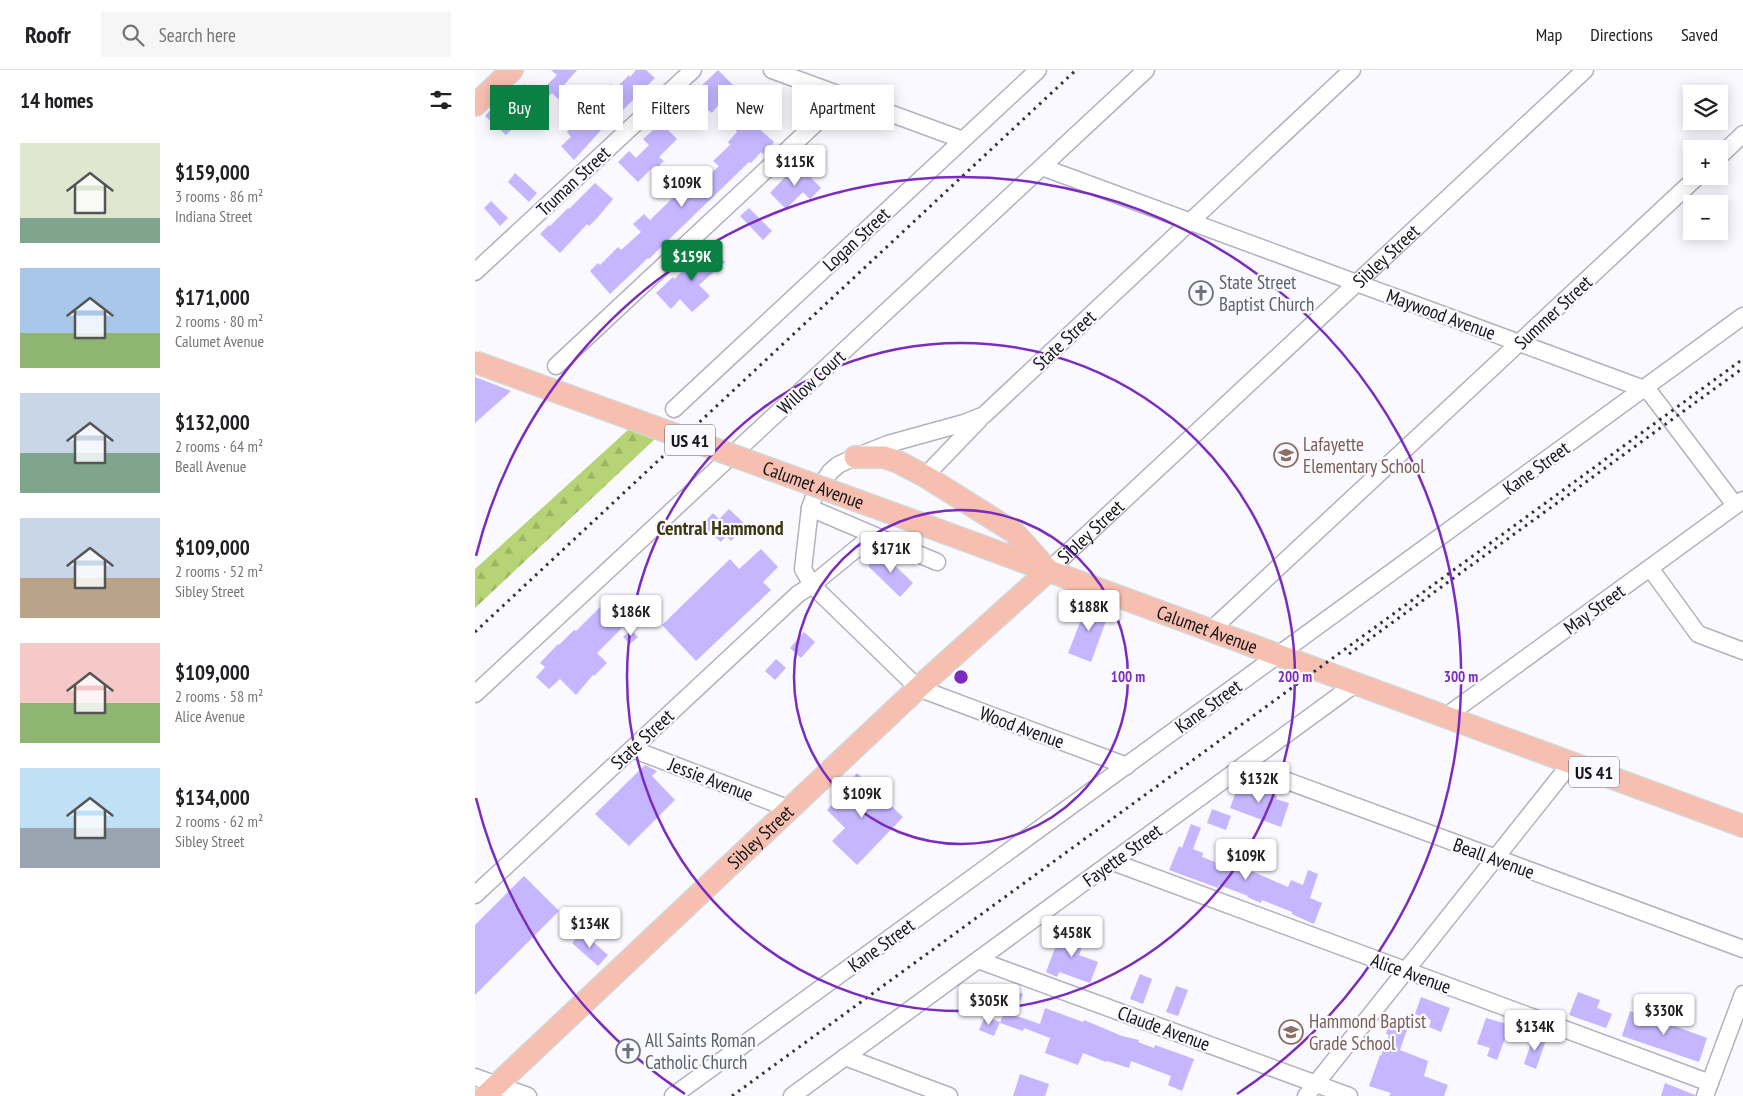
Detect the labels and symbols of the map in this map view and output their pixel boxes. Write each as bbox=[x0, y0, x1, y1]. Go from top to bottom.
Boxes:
street label: Truman Street bbox=[531, 140, 615, 221]
pin: $115K bbox=[760, 144, 830, 187]
pin: $109K bbox=[647, 166, 717, 208]
street label: Logan Street bbox=[818, 201, 895, 276]
street label: Sibley Street bbox=[1347, 218, 1425, 293]
pin: $159K bbox=[657, 240, 727, 282]
street label: Summer Street bbox=[1509, 269, 1597, 354]
place label: State Street Baptist Church bbox=[1219, 270, 1314, 316]
church icon: State Street Baptist Church bbox=[1188, 280, 1214, 306]
street label: Maywood Avenue bbox=[1383, 283, 1499, 345]
street label: State Street bbox=[1028, 304, 1101, 375]
street label: Willow Court bbox=[772, 344, 851, 419]
road number: US 41 bbox=[665, 424, 715, 456]
place label: Lafayette Elementary School bbox=[1303, 432, 1425, 478]
street label: Kane Street bbox=[1498, 435, 1574, 500]
school or university icon: Lafayette Elementary School bbox=[1273, 442, 1299, 468]
street label: Calumet Avenue bbox=[760, 455, 867, 514]
street label: Sibley Street bbox=[1052, 494, 1129, 568]
district label: Central Hammond bbox=[656, 515, 784, 541]
pin: $171K bbox=[856, 532, 926, 574]
street label: May Street bbox=[1559, 578, 1630, 639]
pin: $188K bbox=[1054, 590, 1124, 632]
pin: $186K bbox=[596, 594, 666, 637]
street label: Calumet Avenue bbox=[1153, 600, 1261, 659]
text: 100 m bbox=[1111, 667, 1145, 686]
text: 200 m bbox=[1278, 667, 1312, 686]
text: 300 m bbox=[1444, 667, 1478, 686]
centre of rings bbox=[952, 668, 970, 686]
street label: Kane Street bbox=[1170, 673, 1246, 738]
street label: Wood Avenue bbox=[976, 701, 1068, 753]
street label: State Street bbox=[606, 703, 679, 774]
street label: Jessie Avenue bbox=[664, 752, 757, 806]
road number: US 41 bbox=[1569, 756, 1619, 788]
pin: $132K bbox=[1224, 762, 1294, 804]
pin: $109K bbox=[827, 776, 897, 819]
street label: Sibley Street bbox=[722, 799, 799, 874]
street label: Fayette Street bbox=[1078, 818, 1167, 892]
street label: Beall Avenue bbox=[1450, 832, 1538, 884]
pin: $109K bbox=[1211, 838, 1281, 881]
pin: $134K bbox=[555, 906, 625, 949]
street label: Kane Street bbox=[843, 912, 919, 977]
pin: $458K bbox=[1037, 916, 1107, 958]
street label: Alice Avenue bbox=[1368, 947, 1454, 999]
pin: $305K bbox=[954, 984, 1024, 1026]
pin: $330K bbox=[1629, 994, 1699, 1036]
street label: Claude Avenue bbox=[1114, 1000, 1214, 1056]
place label: Hammond Baptist Grade School bbox=[1309, 1009, 1427, 1055]
pin: $134K bbox=[1500, 1010, 1570, 1052]
school or university icon: Hammond Baptist Grade School bbox=[1278, 1019, 1304, 1045]
place label: All Saints Roman Catholic Church bbox=[645, 1028, 756, 1074]
church icon: All Saints Roman Catholic Church bbox=[615, 1038, 641, 1064]

